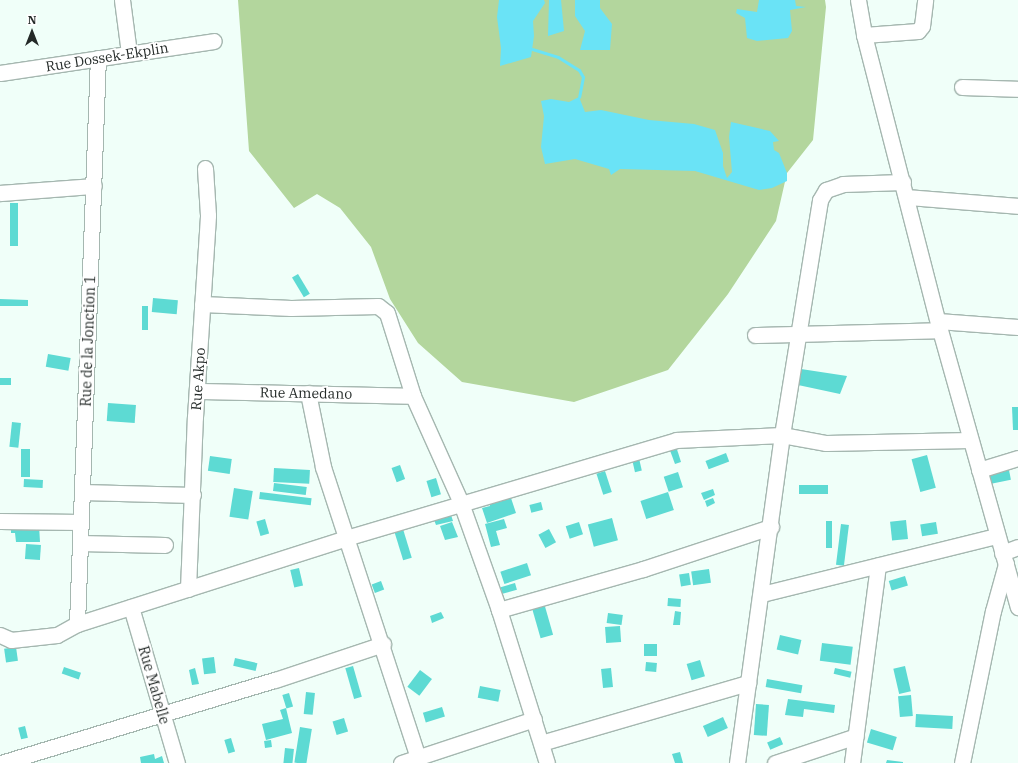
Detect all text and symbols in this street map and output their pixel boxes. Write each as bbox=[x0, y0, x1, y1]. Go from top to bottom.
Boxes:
north arrow bbox=[12, 12, 52, 52]
text: N bbox=[28, 13, 36, 27]
street label: Rue Dossek-Ekplin bbox=[44, 39, 170, 75]
street label: Rue de la Jonction 1 bbox=[77, 275, 99, 407]
street label: Rue Akpo bbox=[187, 347, 209, 411]
street label: Rue Amedano bbox=[260, 384, 352, 402]
street label: Rue Mabelle bbox=[135, 644, 173, 726]

